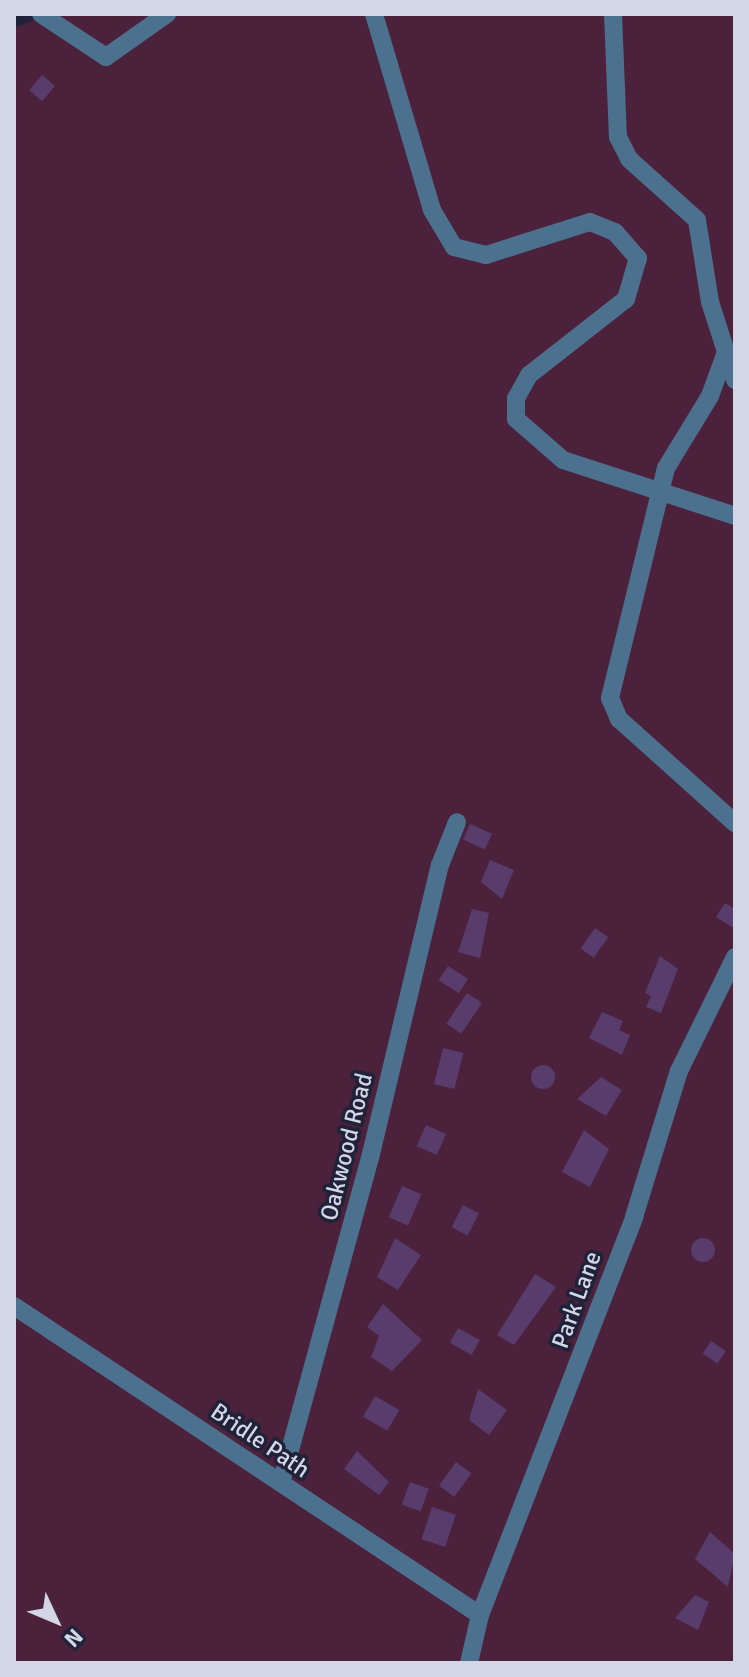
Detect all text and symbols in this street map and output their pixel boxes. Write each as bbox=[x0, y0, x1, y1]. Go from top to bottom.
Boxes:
street label: Oakwood Road bbox=[315, 1070, 379, 1224]
street label: Park Lane bbox=[546, 1248, 608, 1352]
street label: Bridle Path bbox=[205, 1397, 315, 1485]
north arrow bbox=[16, 1581, 96, 1661]
text: N bbox=[59, 1623, 89, 1653]

